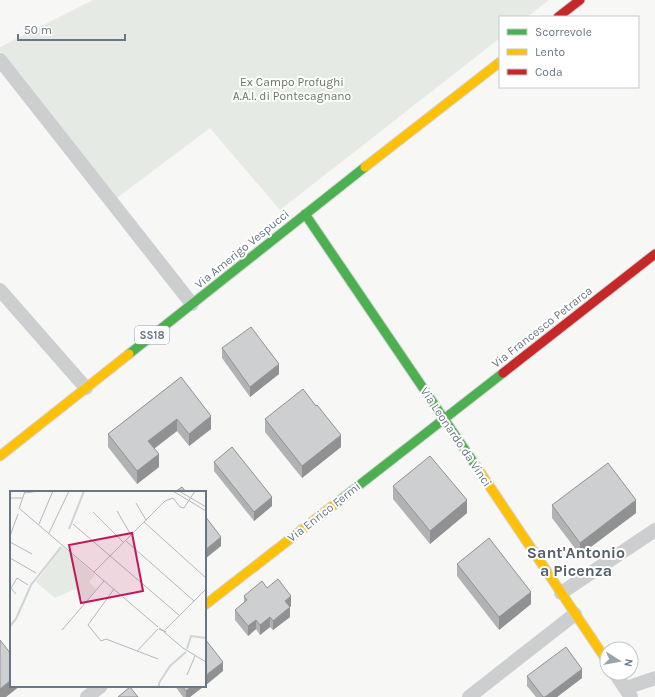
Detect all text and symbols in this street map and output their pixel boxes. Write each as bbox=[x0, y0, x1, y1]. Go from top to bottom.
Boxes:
scale bar bbox=[18, 16, 125, 42]
legend bbox=[499, 16, 639, 88]
text: 50 m bbox=[24, 23, 52, 37]
text: Scorrevole bbox=[535, 25, 592, 39]
text: Lento bbox=[535, 45, 565, 59]
text: Coda bbox=[535, 65, 563, 79]
park label: Ex Campo Profughi A.A.I. di Pontecagnano bbox=[233, 75, 351, 103]
street label: Via Amerigo Vespucci bbox=[192, 207, 292, 291]
street label: Via Francesco Petrarca bbox=[489, 283, 595, 371]
road number: SS18 bbox=[135, 326, 169, 344]
street label: Via Leonardo da Vinci bbox=[418, 385, 494, 489]
street label: Via Enrico Fermi bbox=[285, 479, 363, 545]
inset map bbox=[10, 491, 206, 687]
district label: Sant'Antonio a Picenza bbox=[527, 543, 625, 580]
north arrow bbox=[599, 641, 639, 681]
text: N bbox=[621, 658, 635, 668]

